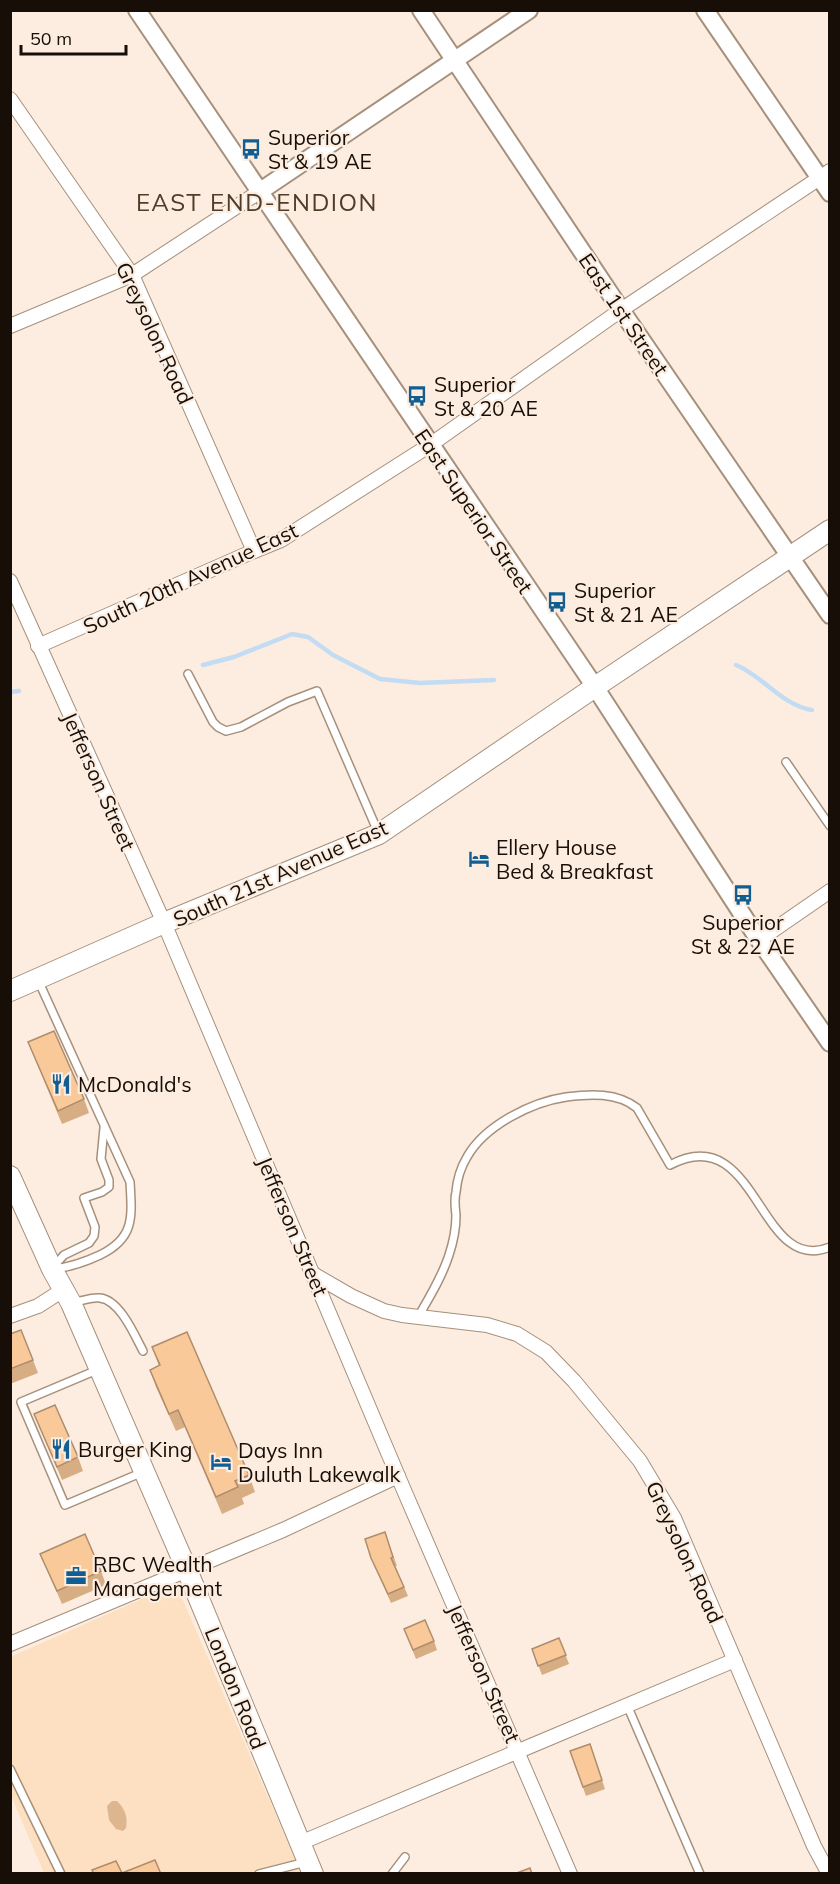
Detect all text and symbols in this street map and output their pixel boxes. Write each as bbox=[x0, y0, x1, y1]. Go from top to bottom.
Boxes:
scale bar bbox=[21, 18, 126, 56]
text: 50 m bbox=[30, 27, 72, 50]
place label: Superior St & 19 AE bbox=[268, 124, 372, 174]
bus stop icon: Superior St & 19 AE bbox=[239, 137, 263, 161]
district label: EAST END-ENDION bbox=[136, 187, 378, 217]
street label: East 1st Street bbox=[574, 248, 674, 380]
street label: Greysolon Road bbox=[111, 258, 199, 408]
place label: Superior St & 20 AE bbox=[434, 371, 538, 421]
bus stop icon: Superior St & 20 AE bbox=[405, 384, 429, 408]
street label: East Superior Street bbox=[409, 424, 539, 598]
street label: South 20th Avenue East bbox=[79, 517, 301, 639]
place label: Superior St & 21 AE bbox=[574, 577, 678, 627]
bus stop icon: Superior St & 21 AE bbox=[545, 590, 569, 614]
street label: Jefferson Street bbox=[57, 708, 141, 854]
street label: South 21st Avenue East bbox=[169, 814, 391, 932]
place label: Ellery House Bed & Breakfast bbox=[496, 834, 653, 884]
hotel icon: Ellery House Bed & Breakfast bbox=[467, 847, 491, 871]
bus stop icon: Superior St & 22 AE bbox=[731, 883, 755, 907]
place label: Superior St & 22 AE bbox=[691, 909, 795, 959]
place label: McDonald's bbox=[78, 1071, 192, 1097]
restaurant icon: McDonald's bbox=[49, 1072, 73, 1096]
street label: Jefferson Street bbox=[252, 1152, 334, 1300]
place label: Burger King bbox=[78, 1436, 192, 1462]
restaurant icon: Burger King bbox=[49, 1437, 73, 1461]
place label: Days Inn Duluth Lakewalk bbox=[238, 1437, 401, 1487]
hotel icon: Days Inn Duluth Lakewalk bbox=[209, 1450, 233, 1474]
street label: Greysolon Road bbox=[641, 1477, 729, 1627]
place label: RBC Wealth Management bbox=[93, 1551, 222, 1601]
office icon: RBC Wealth Management bbox=[64, 1564, 88, 1588]
street label: Jefferson Street bbox=[442, 1600, 526, 1746]
street label: London Road bbox=[200, 1623, 272, 1753]

